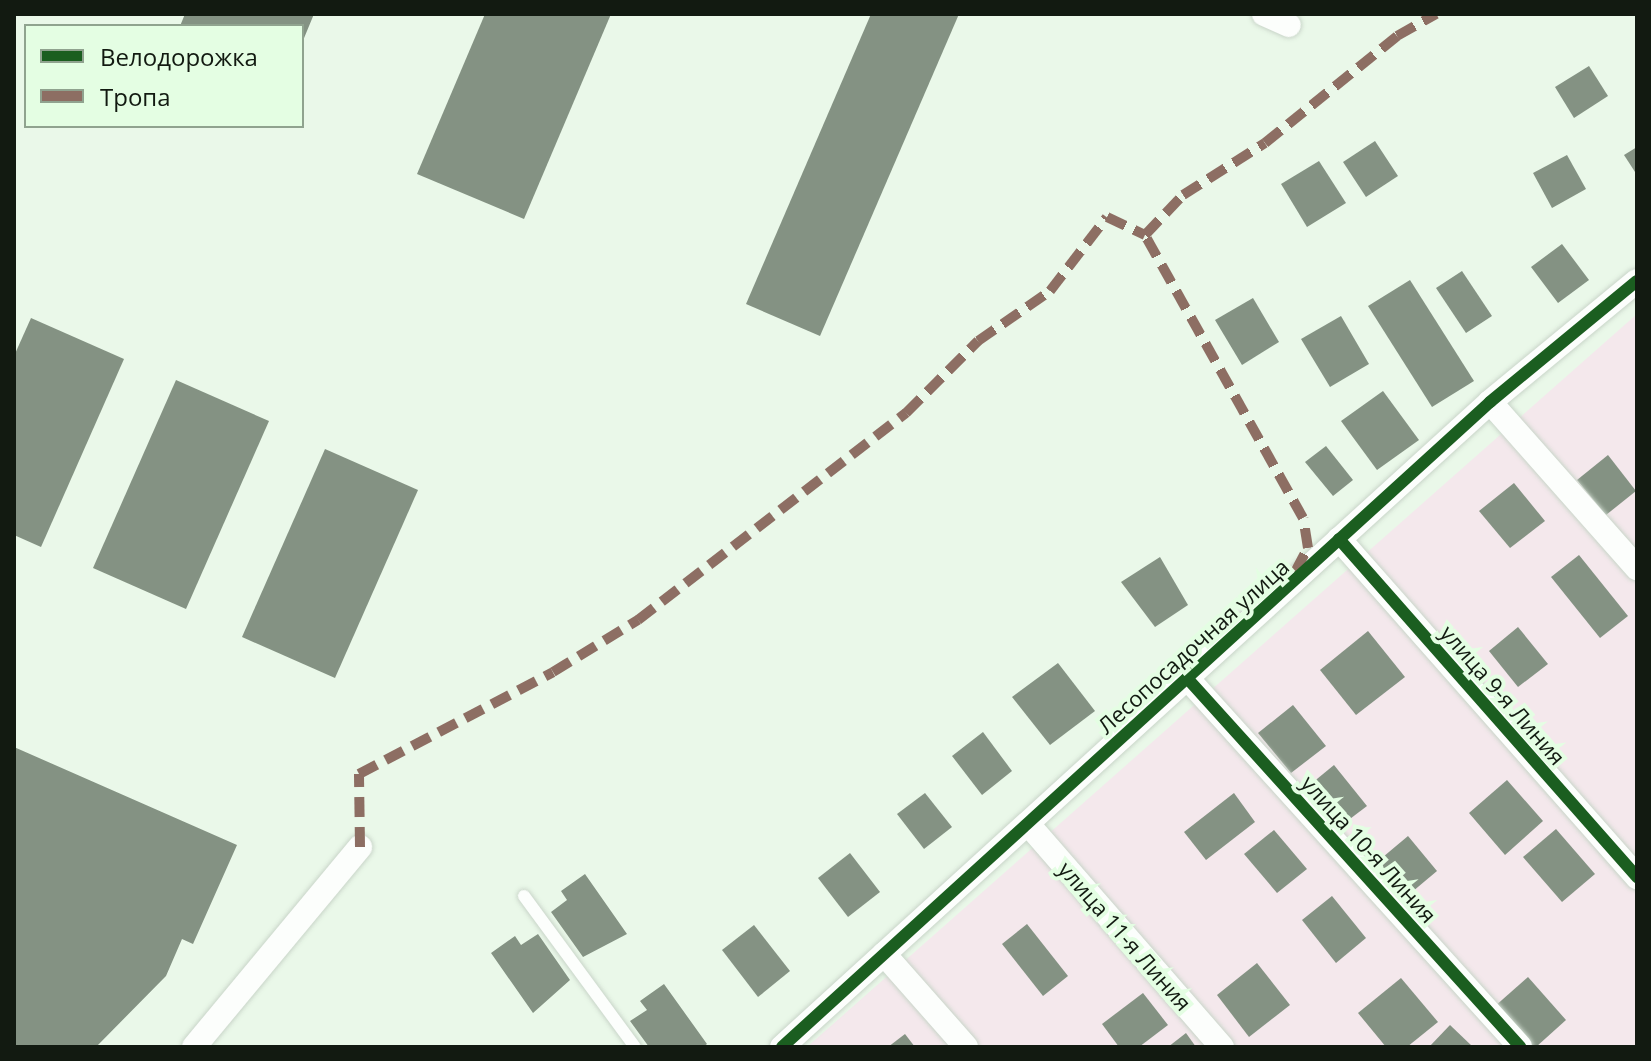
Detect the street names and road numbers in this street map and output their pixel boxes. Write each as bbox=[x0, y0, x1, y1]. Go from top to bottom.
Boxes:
street label: Лесопосадочная улица bbox=[1092, 553, 1294, 739]
street label: улица 9-я Линия bbox=[1435, 620, 1571, 770]
street label: улица 10-я Линия bbox=[1296, 770, 1442, 928]
street label: улица 11-я Линия bbox=[1053, 856, 1197, 1016]

